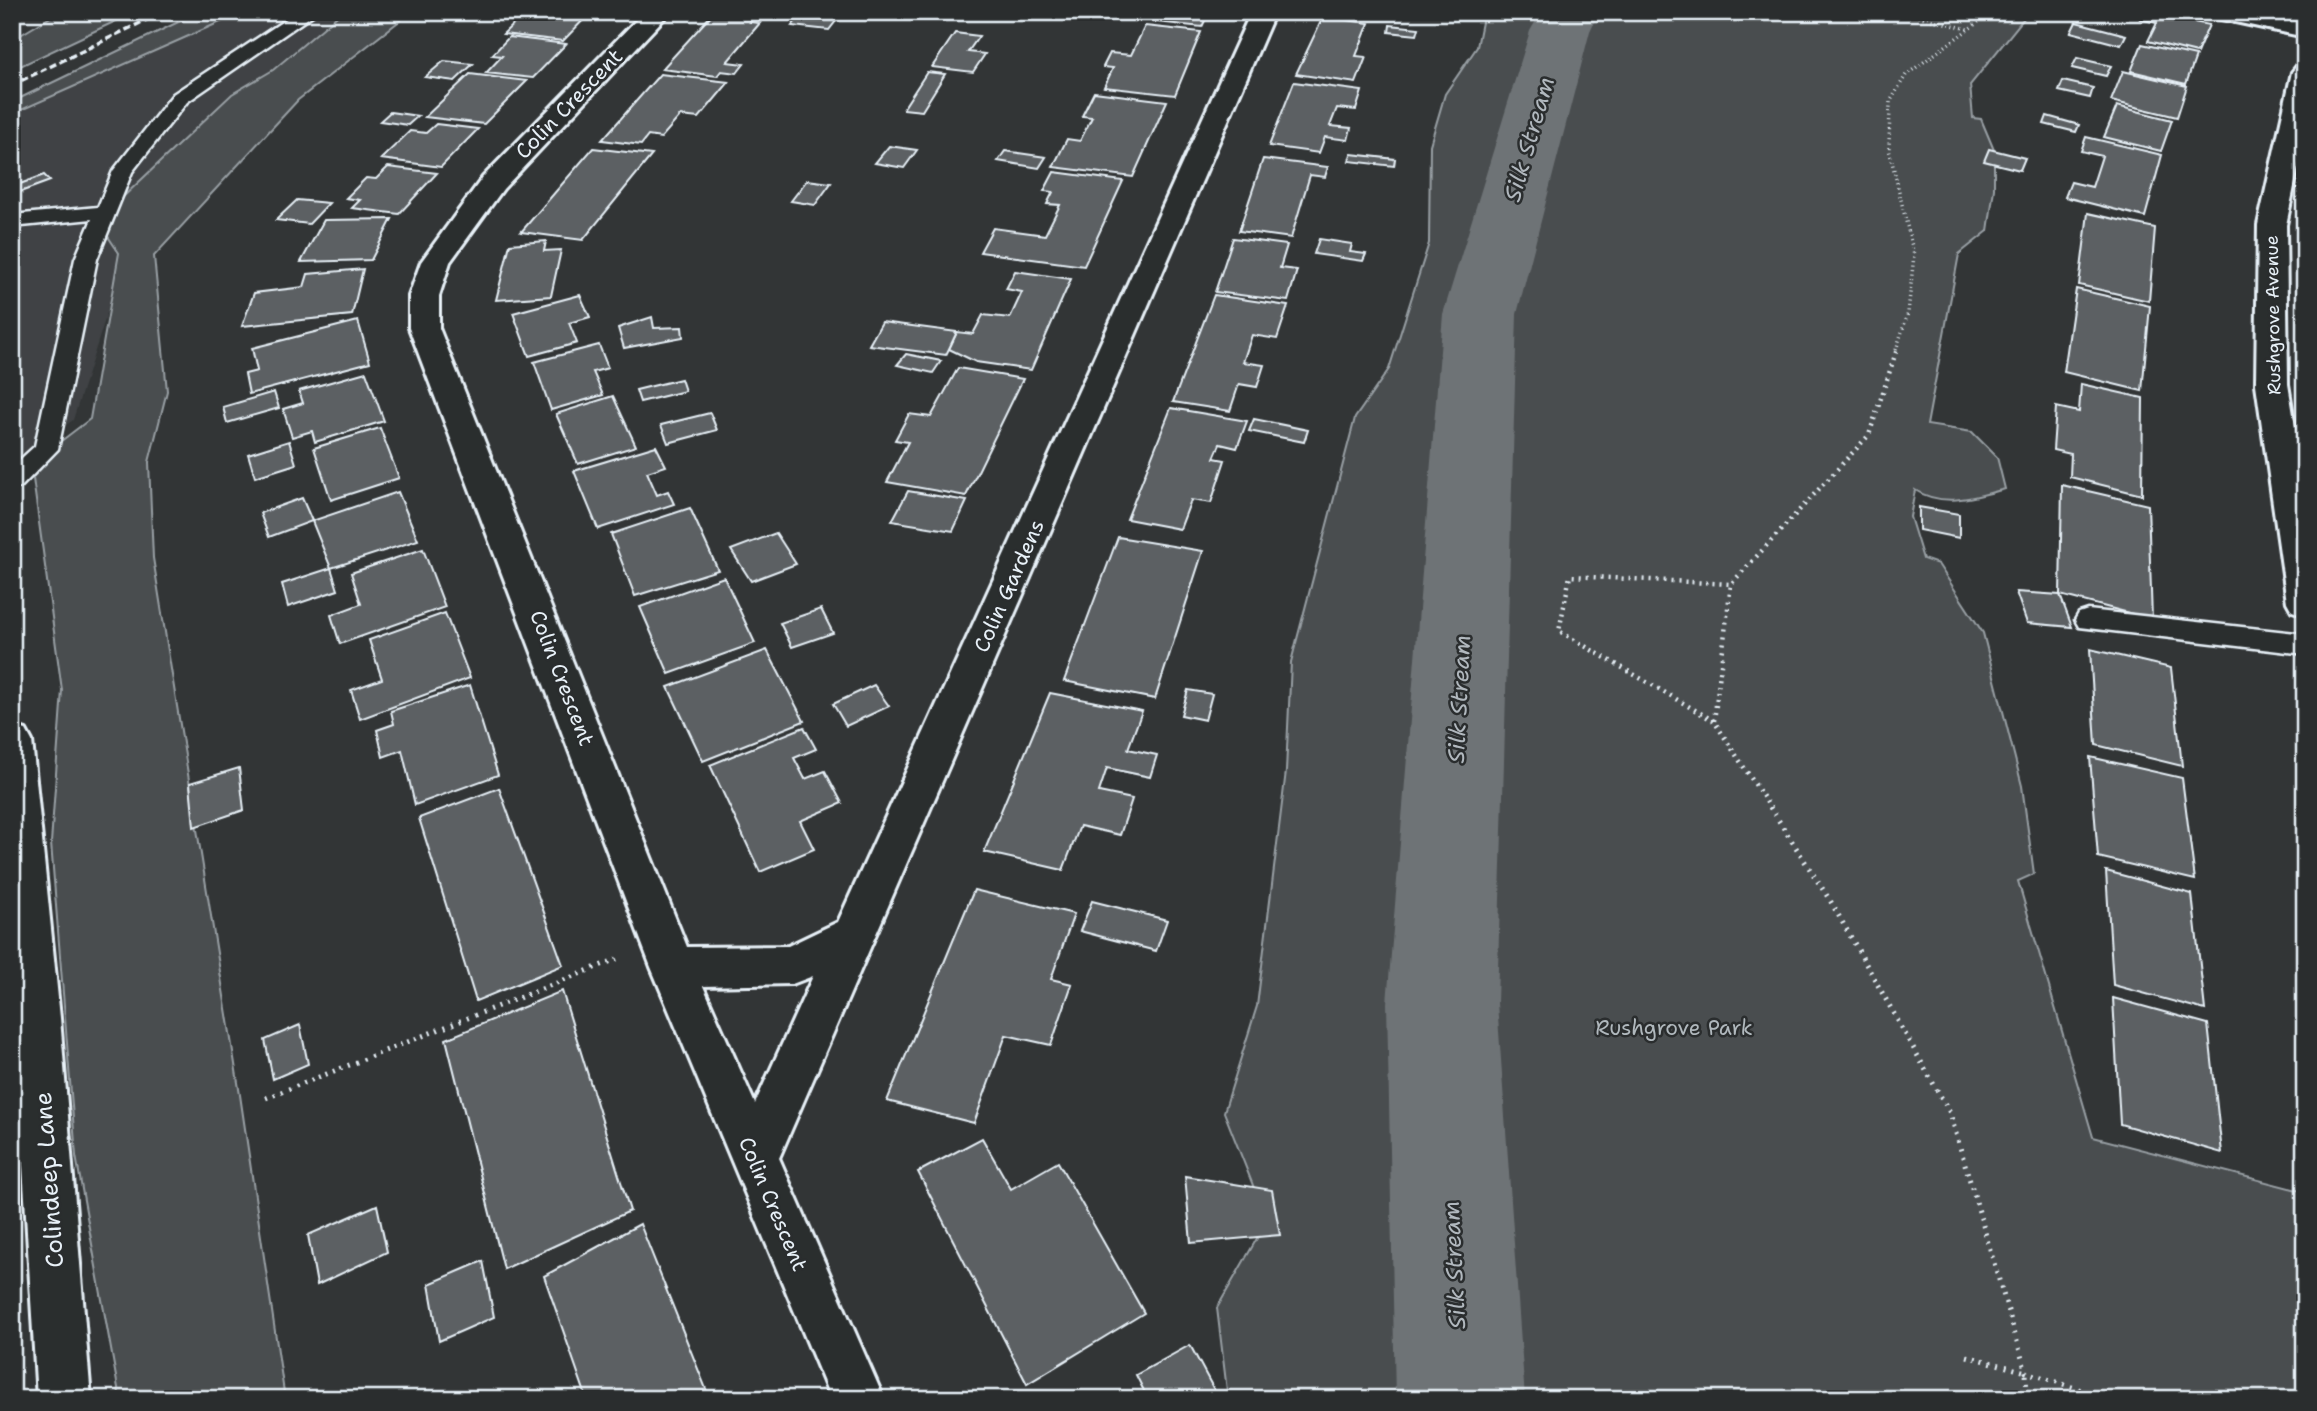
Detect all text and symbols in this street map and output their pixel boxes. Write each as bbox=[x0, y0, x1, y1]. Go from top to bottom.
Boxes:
street label: Colin Crescent bbox=[509, 43, 629, 165]
water label: Silk Stream bbox=[1497, 73, 1561, 205]
street label: Rushgrove Avenue bbox=[2260, 235, 2286, 395]
street label: Colin Gardens bbox=[967, 515, 1051, 657]
street label: Colin Crescent bbox=[523, 606, 601, 750]
water label: Silk Stream bbox=[1441, 634, 1477, 764]
park label: Rushgrove Park bbox=[1595, 1014, 1753, 1042]
street label: Colindeep Lane bbox=[27, 1091, 71, 1269]
street label: Colin Crescent bbox=[732, 1133, 814, 1275]
water label: Silk Stream bbox=[1436, 1200, 1472, 1330]

